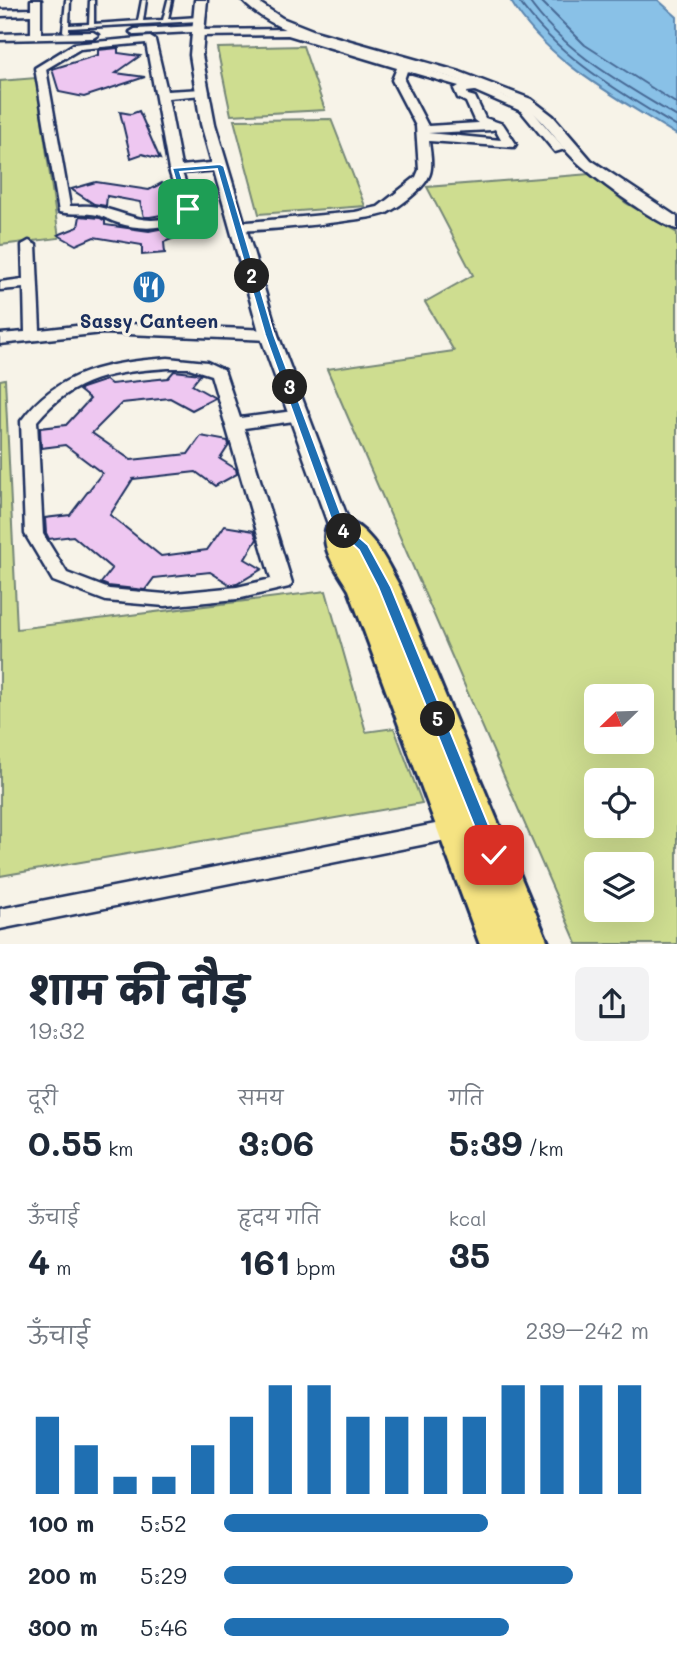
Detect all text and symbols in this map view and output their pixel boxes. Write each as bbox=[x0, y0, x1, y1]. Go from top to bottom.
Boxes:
pin bbox=[158, 179, 218, 239]
icon: arrive bbox=[169, 190, 207, 228]
pin: 2 bbox=[234, 258, 270, 294]
text: 2 bbox=[246, 263, 257, 288]
restaurant icon: Sassy Canteen bbox=[130, 268, 168, 306]
place label: Sassy Canteen bbox=[80, 308, 218, 333]
pin: 3 bbox=[272, 370, 308, 404]
text: 3 bbox=[284, 374, 295, 399]
pin: 4 bbox=[326, 514, 362, 548]
text: 4 bbox=[337, 518, 350, 543]
north arrow bbox=[584, 684, 654, 754]
map controls bbox=[584, 684, 654, 922]
pin: 5 bbox=[420, 702, 456, 736]
text: 5 bbox=[432, 706, 443, 731]
button: locate bbox=[584, 768, 654, 838]
pin bbox=[464, 825, 524, 885]
icon: check bbox=[475, 836, 513, 874]
button: layers bbox=[584, 852, 654, 922]
text: शाम की दौड़ bbox=[28, 964, 248, 1014]
button: share bbox=[575, 967, 649, 1041]
text: 19:32 bbox=[28, 1015, 85, 1045]
text: दूरी bbox=[28, 1085, 58, 1110]
text: समय bbox=[238, 1085, 284, 1110]
text: गति bbox=[449, 1085, 483, 1110]
text: 0.55 bbox=[28, 1119, 102, 1165]
text: 3:06 bbox=[238, 1119, 314, 1165]
text: 5:39 bbox=[449, 1119, 522, 1165]
text: km bbox=[102, 1136, 133, 1161]
text: /km bbox=[522, 1136, 564, 1161]
text: ऊँचाई bbox=[28, 1204, 79, 1229]
text: हृदय गति bbox=[238, 1204, 320, 1229]
text: kcal bbox=[449, 1206, 487, 1231]
text: 35 bbox=[449, 1231, 490, 1277]
text: 4 bbox=[28, 1238, 50, 1284]
text: 161 bbox=[238, 1238, 291, 1284]
text: m bbox=[50, 1255, 71, 1280]
text: bpm bbox=[291, 1255, 336, 1280]
text: 239–242 m bbox=[525, 1315, 649, 1345]
text: ऊँचाई bbox=[28, 1320, 90, 1350]
text: 100 m bbox=[28, 1508, 94, 1538]
text: 5:52 bbox=[140, 1508, 187, 1538]
text: 200 m bbox=[28, 1560, 97, 1590]
text: 5:29 bbox=[140, 1560, 187, 1590]
text: 300 m bbox=[28, 1612, 98, 1642]
text: 5:46 bbox=[140, 1612, 188, 1642]

